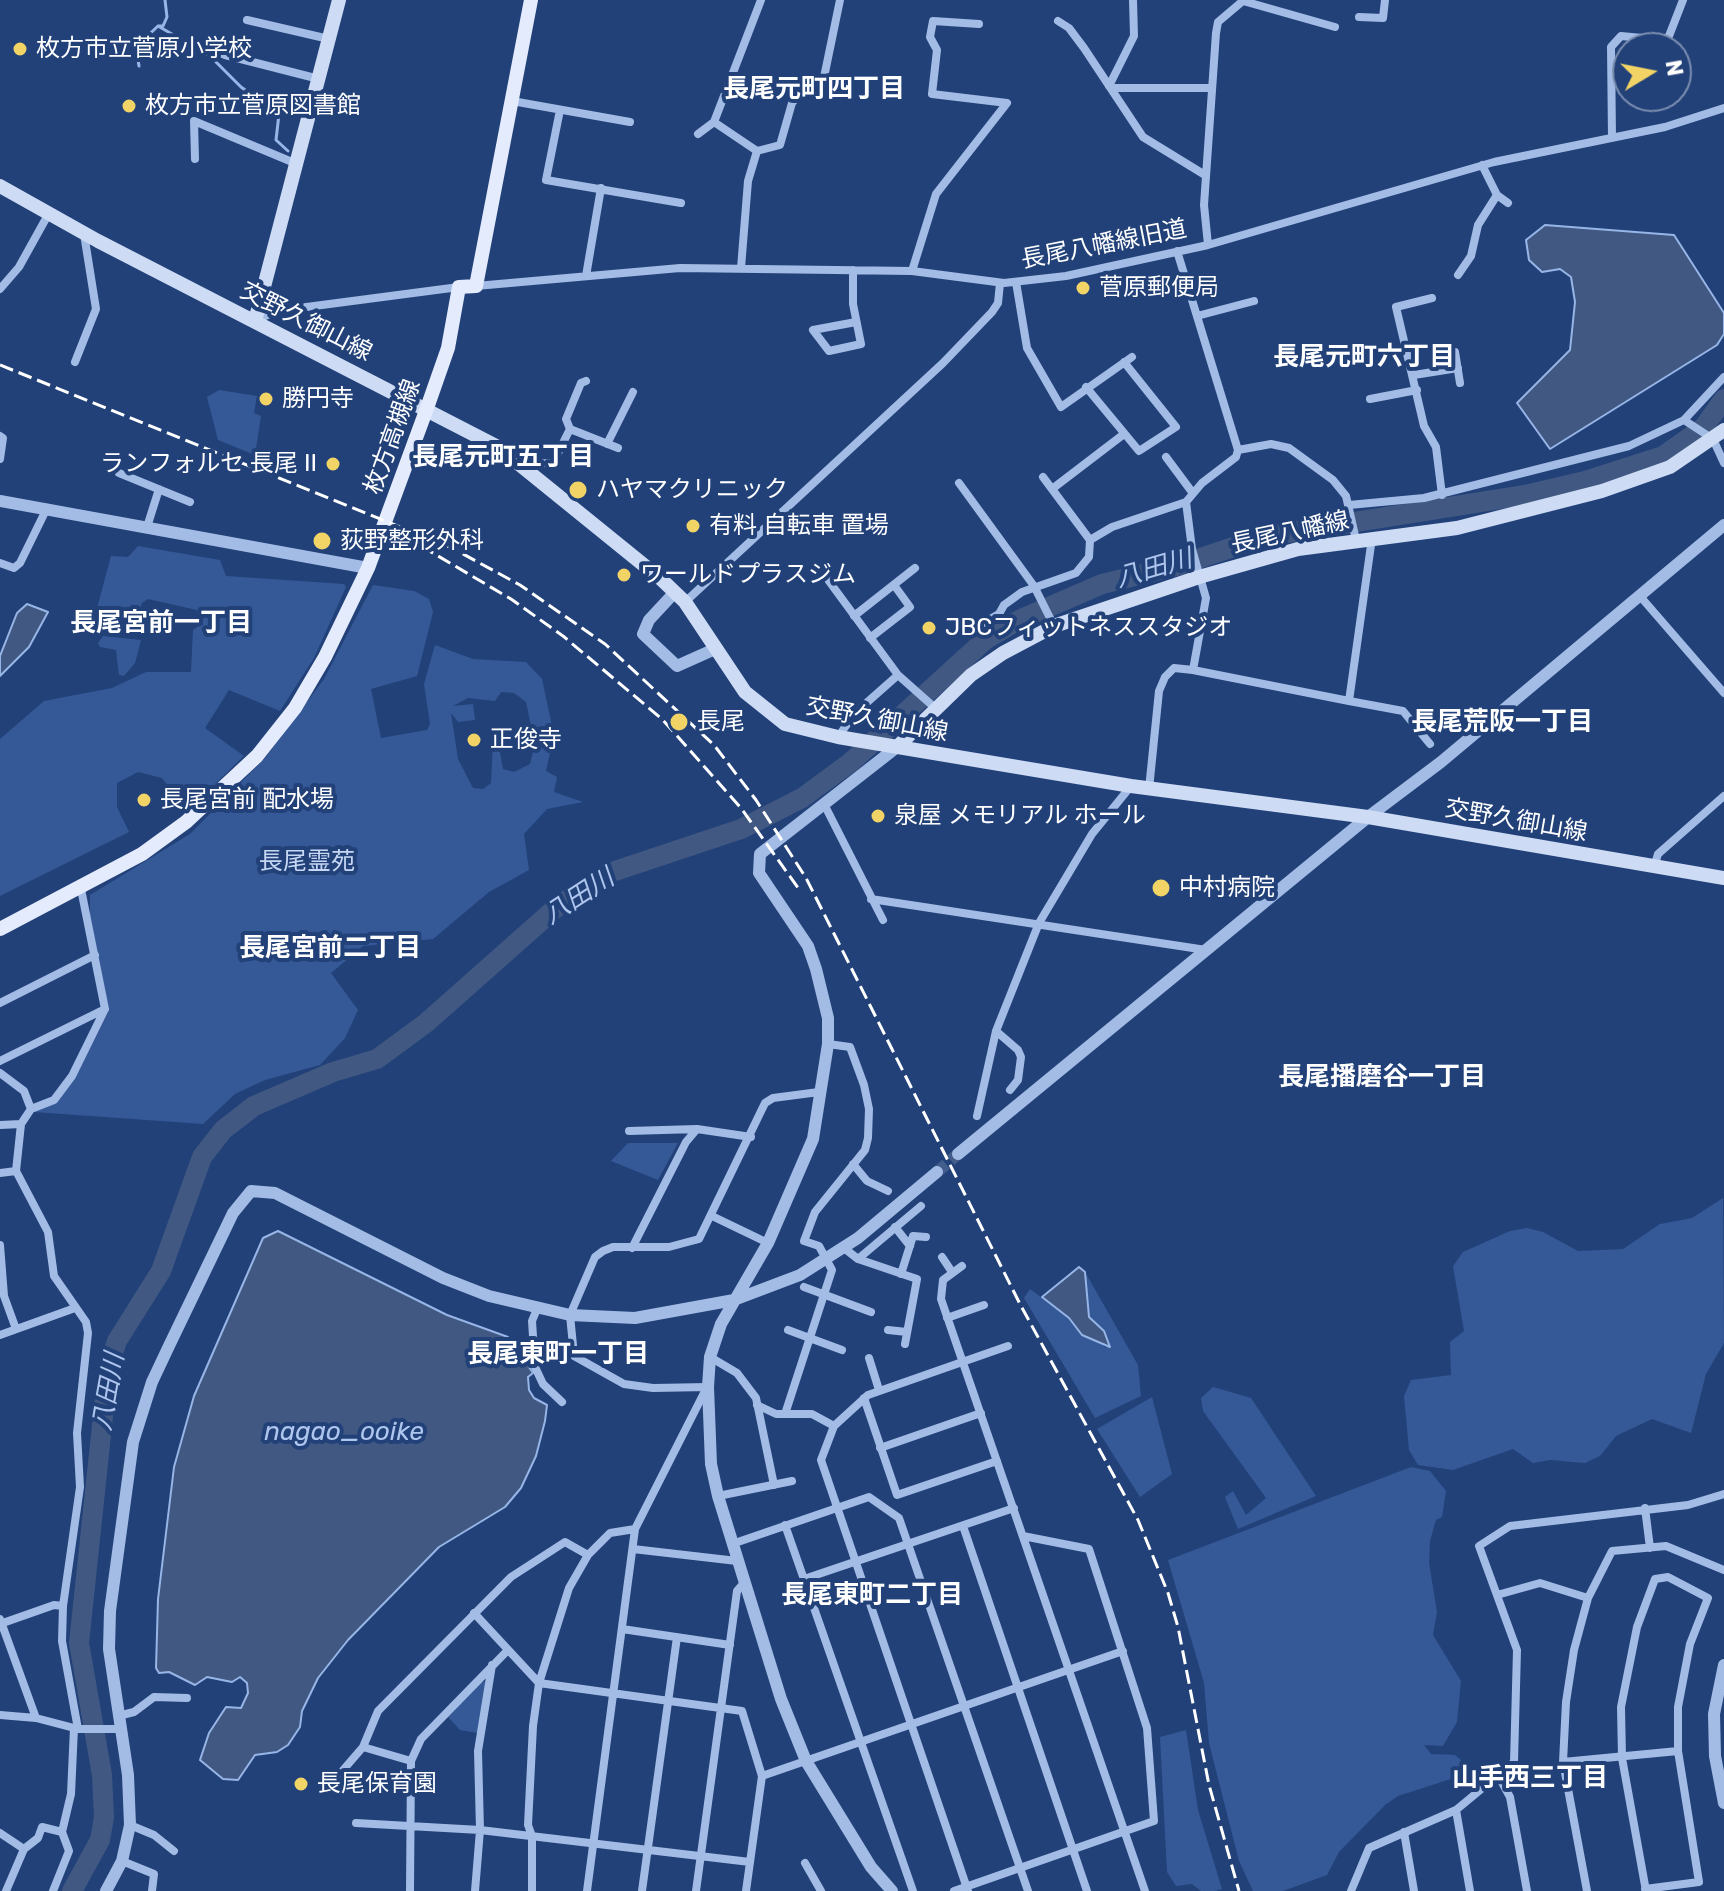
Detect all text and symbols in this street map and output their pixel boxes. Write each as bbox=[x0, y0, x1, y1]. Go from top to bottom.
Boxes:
north arrow bbox=[1612, 32, 1692, 112]
place label: 枚方市立菅原小学校 bbox=[36, 35, 252, 63]
marker: 枚方市立菅原小学校 bbox=[11, 40, 29, 58]
text: N bbox=[1659, 58, 1689, 78]
district label: 長尾元町四丁目 bbox=[723, 73, 905, 105]
place label: 枚方市立菅原図書館 bbox=[145, 92, 361, 120]
marker: 枚方市立菅原図書館 bbox=[120, 97, 138, 115]
street label: 長尾八幡線旧道 bbox=[1019, 215, 1189, 275]
place label: 菅原郵便局 bbox=[1099, 274, 1219, 302]
street label: 交野久御山線 bbox=[235, 276, 377, 368]
marker: 菅原郵便局 bbox=[1074, 279, 1092, 297]
district label: 長尾元町六丁目 bbox=[1273, 341, 1455, 373]
street label: 枚方高槻線 bbox=[359, 376, 427, 498]
place label: 勝円寺 bbox=[282, 385, 354, 413]
marker: 勝円寺 bbox=[257, 390, 275, 408]
district label: 長尾元町五丁目 bbox=[412, 441, 594, 473]
place label: ランフォルセ 長尾 II bbox=[100, 450, 317, 478]
marker: ランフォルセ 長尾 II bbox=[324, 455, 342, 473]
place label: ハヤマクリニック bbox=[596, 476, 788, 504]
marker: ハヤマクリニック bbox=[567, 479, 589, 501]
street label: 長尾八幡線 bbox=[1228, 506, 1352, 560]
place label: 有料 自転車 置場 bbox=[709, 512, 889, 540]
marker: 有料 自転車 置場 bbox=[684, 517, 702, 535]
place label: 荻野整形外科 bbox=[340, 527, 484, 555]
marker: 荻野整形外科 bbox=[311, 530, 333, 552]
water label: 八田川 bbox=[1112, 543, 1196, 595]
place label: ワールドプラスジム bbox=[640, 561, 856, 589]
marker: ワールドプラスジム bbox=[615, 566, 633, 584]
district label: 長尾宮前一丁目 bbox=[70, 607, 252, 639]
place label: JBCフィットネススタジオ bbox=[945, 614, 1232, 642]
marker: JBCフィットネススタジオ bbox=[920, 619, 938, 637]
street label: 交野久御山線 bbox=[804, 692, 950, 748]
district label: 長尾荒阪一丁目 bbox=[1411, 706, 1593, 738]
place label: 長尾 bbox=[697, 708, 745, 736]
marker: 長尾 bbox=[668, 711, 690, 733]
place label: 正俊寺 bbox=[490, 726, 562, 754]
marker: 正俊寺 bbox=[465, 731, 483, 749]
place label: 長尾宮前 配水場 bbox=[160, 786, 334, 814]
marker: 長尾宮前 配水場 bbox=[135, 791, 153, 809]
street label: 交野久御山線 bbox=[1443, 794, 1589, 848]
place label: 泉屋 メモリアル ホール bbox=[894, 802, 1146, 830]
marker: 泉屋 メモリアル ホール bbox=[869, 807, 887, 825]
park label: 長尾霊苑 bbox=[259, 848, 355, 876]
water label: 八田川 bbox=[538, 863, 620, 931]
place label: 中村病院 bbox=[1179, 874, 1275, 902]
marker: 中村病院 bbox=[1150, 877, 1172, 899]
district label: 長尾宮前二丁目 bbox=[239, 932, 421, 964]
district label: 長尾播磨谷一丁目 bbox=[1278, 1061, 1486, 1093]
district label: 長尾東町一丁目 bbox=[467, 1338, 649, 1370]
water label: 八田川 bbox=[87, 1351, 131, 1433]
water label: nagao_ooike bbox=[264, 1416, 424, 1448]
district label: 長尾東町二丁目 bbox=[781, 1579, 963, 1611]
district label: 山手西三丁目 bbox=[1452, 1762, 1608, 1794]
place label: 長尾保育園 bbox=[317, 1770, 437, 1798]
marker: 長尾保育園 bbox=[292, 1775, 310, 1793]

